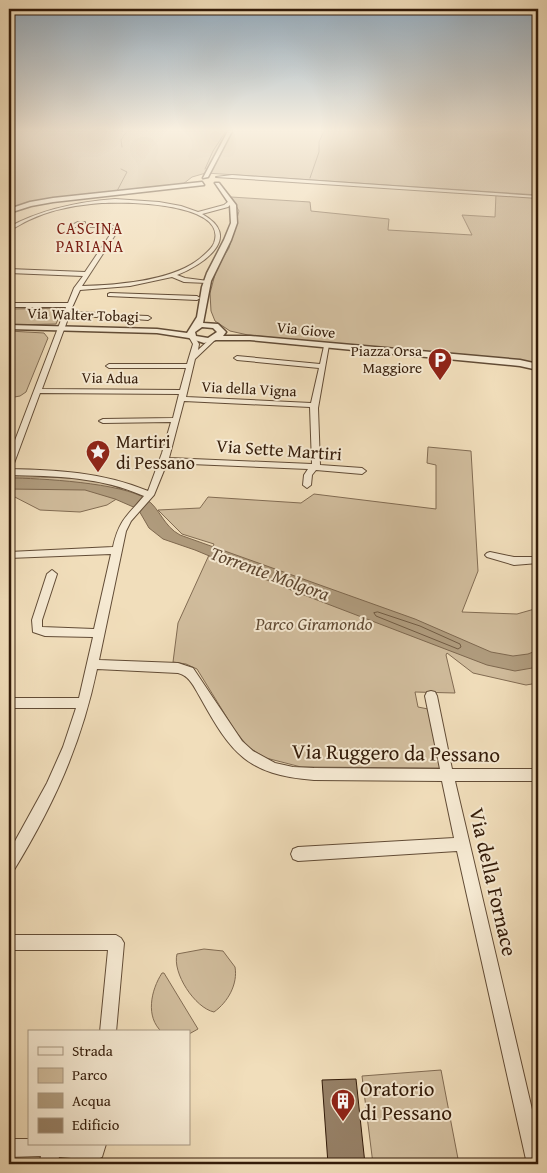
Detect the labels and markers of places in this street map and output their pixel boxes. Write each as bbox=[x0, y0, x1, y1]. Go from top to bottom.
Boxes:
place label: Piazza Orsa Maggiore bbox=[351, 340, 422, 378]
parking icon: Piazza Orsa Maggiore bbox=[427, 347, 453, 381]
place label: Martiri di Pessano bbox=[116, 428, 195, 476]
place icon: Martiri di Pessano bbox=[85, 439, 111, 473]
place label: Oratorio di Pessano bbox=[360, 1073, 452, 1128]
building icon: Oratorio di Pessano bbox=[330, 1088, 356, 1122]

